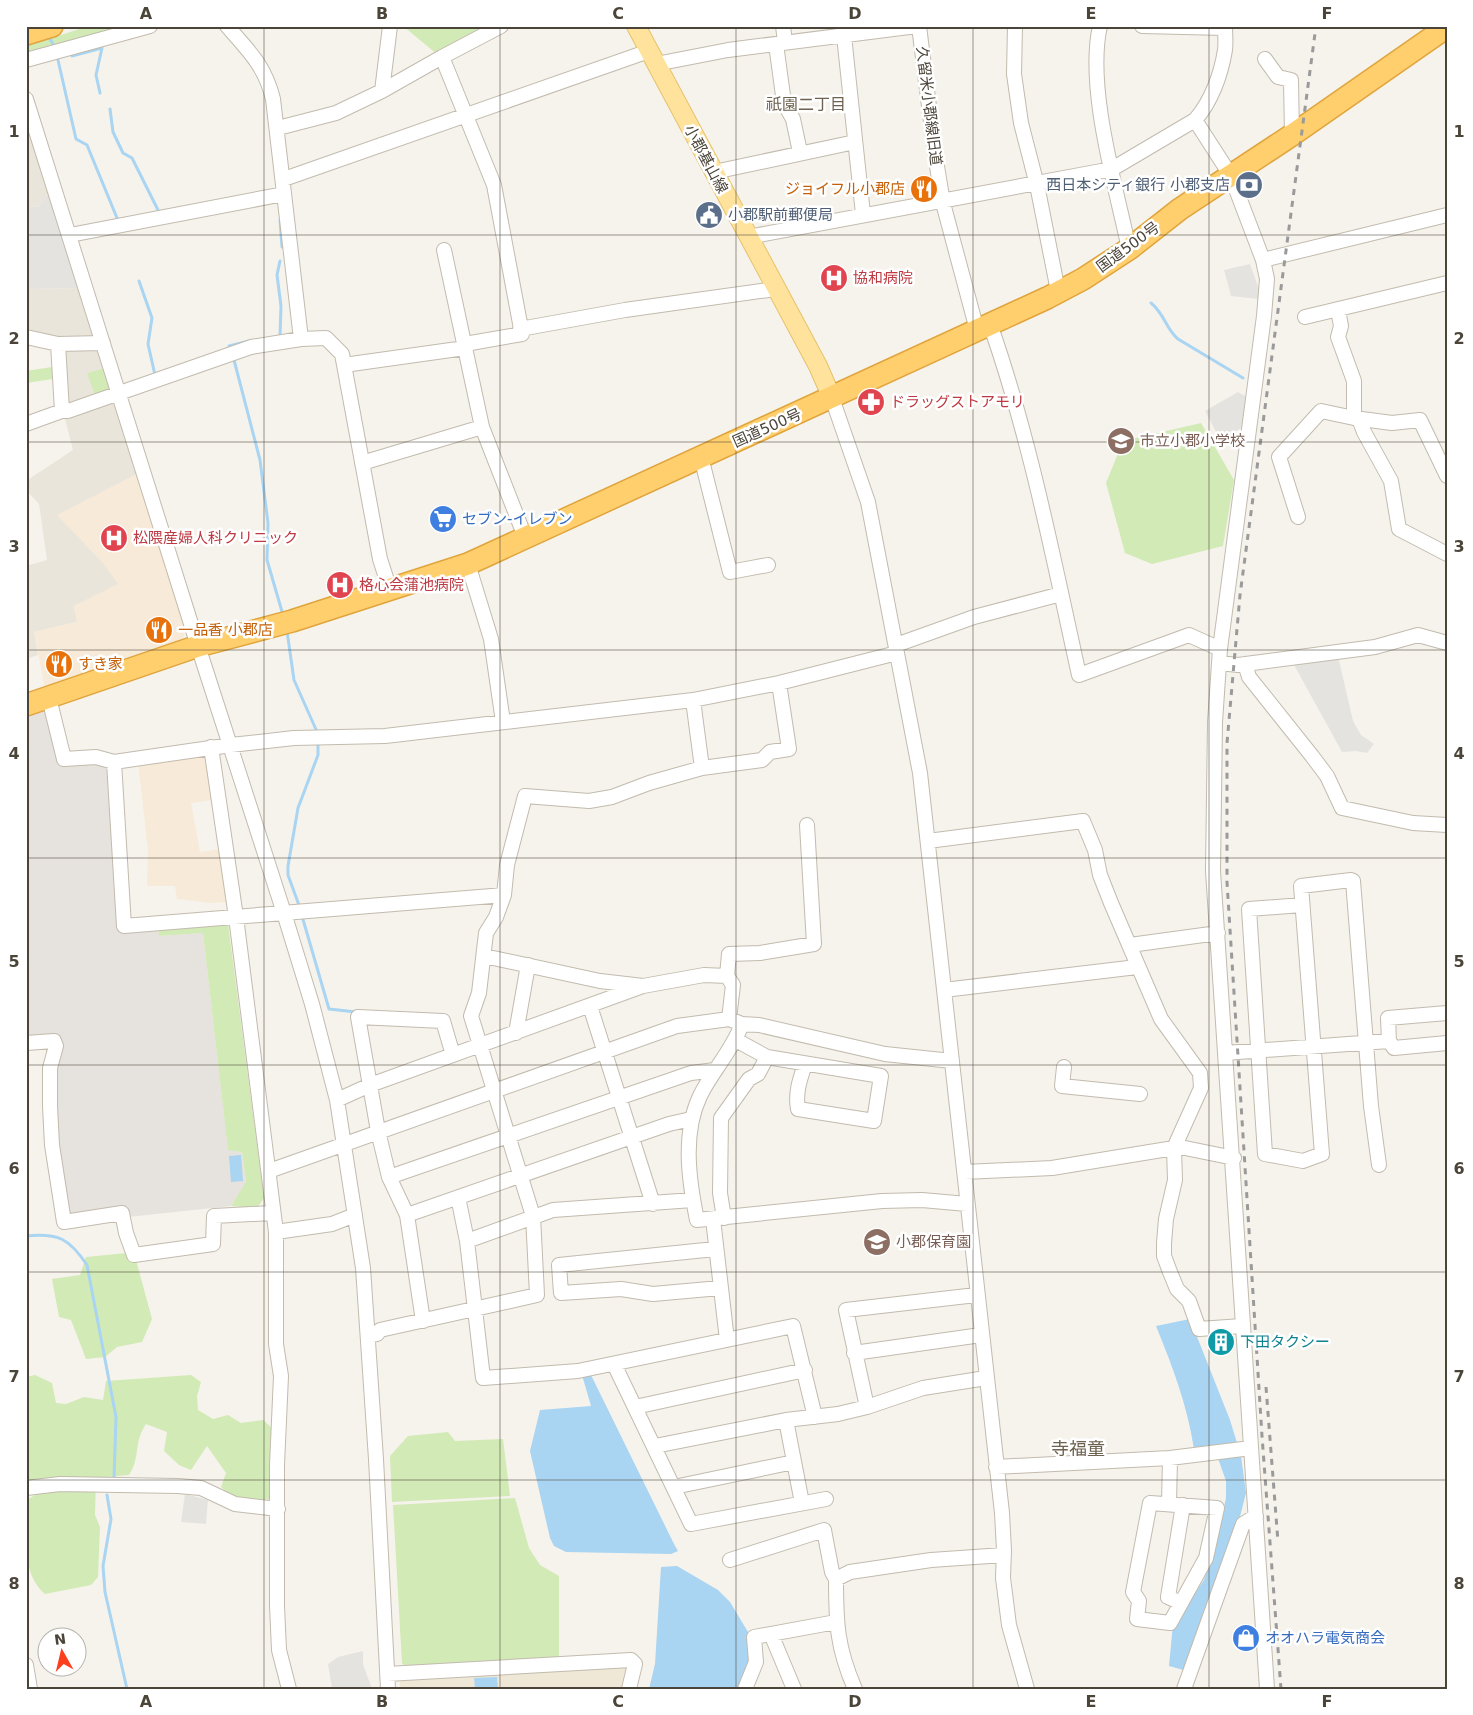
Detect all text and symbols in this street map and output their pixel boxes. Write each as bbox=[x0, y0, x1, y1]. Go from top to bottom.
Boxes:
text: A bbox=[140, 4, 153, 23]
text: B bbox=[376, 4, 388, 23]
text: C bbox=[612, 4, 624, 23]
text: D bbox=[848, 4, 862, 23]
text: E bbox=[1086, 4, 1096, 23]
text: F bbox=[1322, 4, 1332, 23]
street label: 久留米小郡線旧道 bbox=[913, 45, 945, 167]
district label: 祇園二丁目 bbox=[766, 95, 846, 114]
text: 1 bbox=[8, 122, 20, 141]
street label: 小郡基山線 bbox=[680, 122, 732, 196]
text: 1 bbox=[1453, 122, 1465, 141]
bank icon: 西日本シティ銀行 小郡支店 bbox=[1234, 170, 1264, 200]
restaurant icon: ジョイフル小郡店 bbox=[909, 174, 939, 204]
place label: 西日本シティ銀行 小郡支店 bbox=[1046, 176, 1230, 194]
place label: ジョイフル小郡店 bbox=[785, 180, 905, 198]
public building icon: 小郡駅前郵便局 bbox=[694, 200, 724, 230]
place label: 小郡駅前郵便局 bbox=[728, 206, 833, 224]
street label: 国道500号 bbox=[1093, 218, 1163, 276]
hospital icon: 協和病院 bbox=[819, 263, 849, 293]
place label: 協和病院 bbox=[853, 269, 913, 287]
text: 2 bbox=[8, 329, 20, 348]
text: 2 bbox=[1453, 329, 1465, 348]
pharmacy icon: ドラッグストアモリ bbox=[856, 387, 886, 417]
place label: ドラッグストアモリ bbox=[890, 393, 1025, 411]
street label: 国道500号 bbox=[730, 405, 804, 451]
school or university icon: 市立小郡小学校 bbox=[1106, 426, 1136, 456]
place label: 市立小郡小学校 bbox=[1140, 432, 1245, 450]
supermarket icon: セブン-イレブン bbox=[428, 504, 458, 534]
place label: セブン-イレブン bbox=[462, 510, 572, 528]
hospital icon: 松隈産婦人科クリニック bbox=[99, 523, 129, 553]
place label: 松隈産婦人科クリニック bbox=[133, 529, 298, 547]
text: 3 bbox=[8, 537, 20, 556]
text: 3 bbox=[1453, 537, 1465, 556]
hospital icon: 格心会蒲池病院 bbox=[325, 570, 355, 600]
place label: 格心会蒲池病院 bbox=[359, 576, 464, 594]
restaurant icon: 一品香 小郡店 bbox=[144, 615, 174, 645]
place label: 一品香 小郡店 bbox=[178, 621, 273, 639]
restaurant icon: すき家 bbox=[44, 649, 74, 679]
place label: すき家 bbox=[78, 655, 123, 673]
text: 4 bbox=[8, 744, 20, 763]
text: 4 bbox=[1453, 744, 1465, 763]
text: 5 bbox=[8, 952, 20, 971]
text: 5 bbox=[1453, 952, 1465, 971]
text: 6 bbox=[8, 1159, 20, 1178]
text: 6 bbox=[1453, 1159, 1465, 1178]
school or university icon: 小郡保育園 bbox=[862, 1227, 892, 1257]
place label: 小郡保育園 bbox=[896, 1233, 971, 1251]
building icon: 下田タクシー bbox=[1206, 1327, 1236, 1357]
place label: 下田タクシー bbox=[1240, 1333, 1330, 1351]
text: 7 bbox=[8, 1367, 20, 1386]
text: 7 bbox=[1453, 1367, 1465, 1386]
district label: 寺福童 bbox=[1051, 1438, 1105, 1459]
text: 8 bbox=[8, 1574, 20, 1593]
text: 8 bbox=[1453, 1574, 1465, 1593]
shop icon: オオハラ電気商会 bbox=[1231, 1623, 1261, 1653]
north arrow bbox=[38, 1628, 88, 1678]
place label: オオハラ電気商会 bbox=[1265, 1629, 1385, 1647]
text: N bbox=[53, 1630, 67, 1648]
text: A bbox=[140, 1692, 153, 1711]
text: B bbox=[376, 1692, 388, 1711]
text: C bbox=[612, 1692, 624, 1711]
text: D bbox=[848, 1692, 862, 1711]
text: E bbox=[1086, 1692, 1096, 1711]
text: F bbox=[1322, 1692, 1332, 1711]

